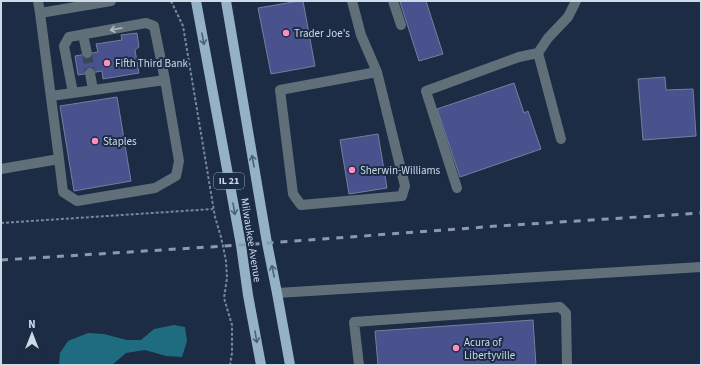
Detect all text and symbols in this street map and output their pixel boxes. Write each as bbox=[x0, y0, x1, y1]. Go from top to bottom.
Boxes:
one-way arrow bbox=[110, 25, 123, 33]
place label: Trader Joe's bbox=[294, 26, 350, 41]
marker: Trader Joe's bbox=[281, 28, 291, 38]
one-way arrow bbox=[200, 32, 208, 45]
place label: Fifth Third Bank bbox=[115, 56, 188, 71]
marker: Fifth Third Bank bbox=[102, 58, 112, 68]
place label: Staples bbox=[103, 134, 137, 149]
marker: Staples bbox=[90, 136, 100, 146]
one-way arrow bbox=[249, 155, 257, 168]
place label: Sherwin-Williams bbox=[360, 163, 441, 178]
marker: Sherwin-Williams bbox=[347, 165, 357, 175]
road number: IL 21 bbox=[214, 173, 244, 189]
street label: Milwaukee Avenue bbox=[237, 197, 265, 284]
one-way arrow bbox=[231, 202, 239, 215]
one-way arrow bbox=[268, 265, 276, 278]
north arrow bbox=[12, 314, 52, 354]
text: N bbox=[28, 317, 36, 332]
one-way arrow bbox=[252, 330, 260, 343]
place label: Acura of Libertyville bbox=[464, 335, 516, 363]
marker: Acura of Libertyville bbox=[451, 343, 461, 353]

